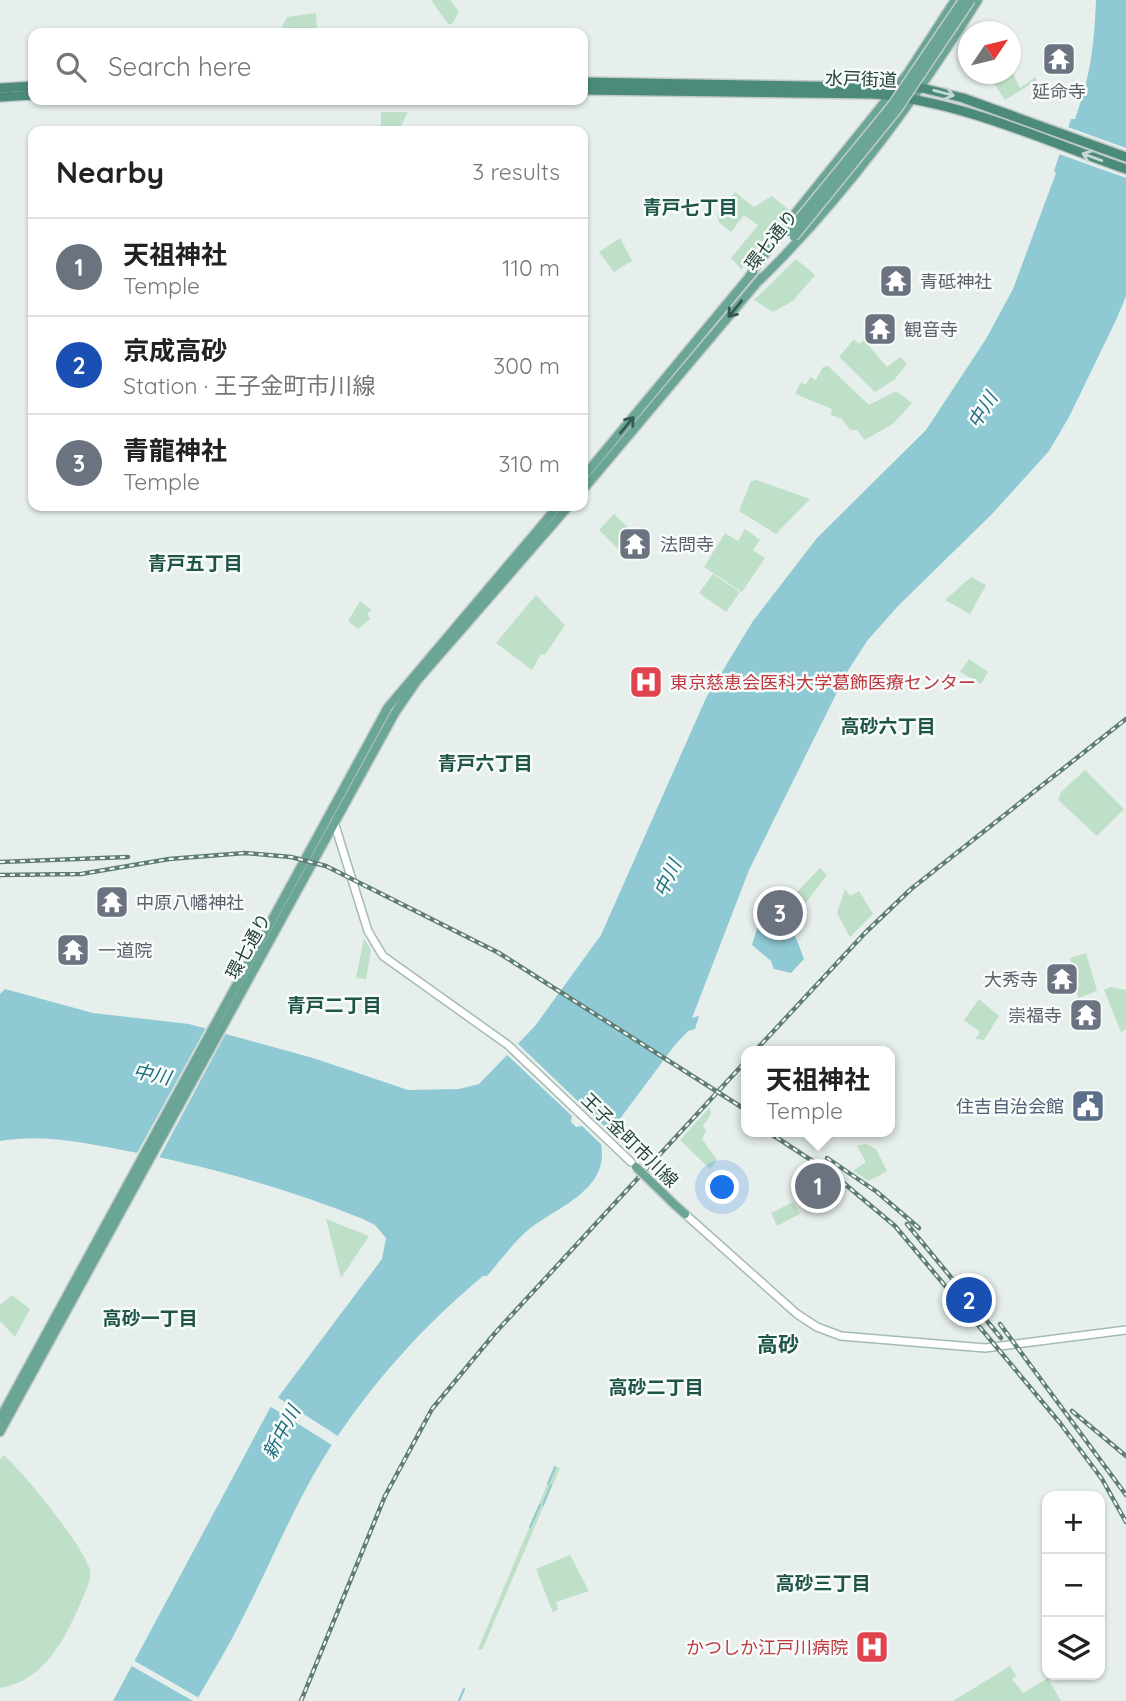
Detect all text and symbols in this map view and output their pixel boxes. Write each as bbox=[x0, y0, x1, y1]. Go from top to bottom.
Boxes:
north arrow bbox=[958, 21, 1021, 84]
search box bbox=[28, 28, 588, 105]
temple icon: 延命寺 bbox=[1040, 40, 1078, 78]
icon: search bbox=[52, 48, 90, 86]
text: Search here bbox=[108, 50, 252, 83]
street label: 水戸街道 bbox=[825, 66, 897, 92]
place label: 延命寺 bbox=[1032, 80, 1086, 103]
one-way arrow bbox=[933, 87, 955, 100]
one-way arrow bbox=[1081, 150, 1103, 162]
text: Nearby bbox=[56, 153, 164, 191]
text: 3 results bbox=[472, 157, 560, 186]
district label: 青戸七丁目 bbox=[642, 195, 738, 219]
street label: 環七通り bbox=[739, 205, 803, 275]
text: 天祖神社 bbox=[123, 238, 227, 271]
text: 1 bbox=[75, 253, 83, 282]
text: 110 m bbox=[502, 253, 560, 282]
temple icon: 青砥神社 bbox=[877, 262, 915, 300]
place label: 青砥神社 bbox=[920, 270, 992, 293]
text: Temple bbox=[123, 271, 200, 300]
one-way arrow bbox=[728, 299, 743, 317]
temple icon: 観音寺 bbox=[861, 310, 899, 348]
place label: 観音寺 bbox=[904, 318, 958, 341]
text: 京成高砂 bbox=[123, 334, 227, 367]
text: 2 bbox=[72, 351, 86, 380]
text: 300 m bbox=[493, 351, 560, 380]
text: Station · 王子金町市川線 bbox=[123, 371, 376, 400]
water label: 中川 bbox=[962, 386, 1003, 432]
one-way arrow bbox=[619, 416, 635, 434]
text: 青龍神社 bbox=[123, 434, 227, 467]
text: 3 bbox=[73, 449, 85, 478]
text: 310 m bbox=[498, 449, 560, 478]
text: Temple bbox=[123, 467, 200, 496]
temple icon: 法問寺 bbox=[616, 525, 654, 563]
place label: 法問寺 bbox=[660, 533, 714, 556]
district label: 青戸五丁目 bbox=[147, 551, 243, 575]
hospital icon: 東京慈恵会医科大学葛飾医療センター bbox=[627, 663, 665, 701]
place label: 東京慈恵会医科大学葛飾医療センター bbox=[670, 671, 976, 694]
district label: 高砂六丁目 bbox=[840, 714, 936, 738]
district label: 青戸六丁目 bbox=[437, 751, 533, 775]
water label: 中川 bbox=[648, 854, 687, 900]
temple icon: 中原八幡神社 bbox=[93, 883, 131, 921]
pin: 3 bbox=[757, 887, 803, 939]
place label: 中原八幡神社 bbox=[136, 891, 244, 914]
street label: 環七通り bbox=[220, 909, 276, 983]
temple icon: 一道院 bbox=[54, 931, 92, 969]
place label: 一道院 bbox=[98, 939, 152, 962]
temple icon: 大秀寺 bbox=[1043, 960, 1081, 998]
place label: 大秀寺 bbox=[984, 968, 1038, 991]
district label: 青戸二丁目 bbox=[286, 993, 382, 1017]
temple icon: 崇福寺 bbox=[1067, 996, 1105, 1034]
place label: 崇福寺 bbox=[1008, 1004, 1062, 1027]
popup bbox=[741, 1046, 895, 1137]
water label: 中川 bbox=[131, 1058, 175, 1090]
text: 天祖神社 bbox=[766, 1063, 870, 1096]
public building icon: 住吉自治会館 bbox=[1069, 1087, 1107, 1125]
street label: 王子金町市川線 bbox=[577, 1088, 683, 1192]
place label: 住吉自治会館 bbox=[956, 1095, 1064, 1118]
text: Temple bbox=[766, 1096, 843, 1125]
pin: 1 bbox=[795, 1160, 841, 1212]
your location bbox=[705, 1170, 739, 1204]
pin: 2 bbox=[946, 1274, 992, 1326]
district label: 高砂一丁目 bbox=[102, 1306, 198, 1330]
district label: 高砂 bbox=[757, 1331, 799, 1357]
district label: 高砂二丁目 bbox=[608, 1375, 704, 1399]
water label: 新中川 bbox=[257, 1399, 306, 1463]
map controls bbox=[1042, 1491, 1105, 1680]
button: + bbox=[1042, 1491, 1105, 1554]
button: − bbox=[1042, 1554, 1105, 1617]
district label: 高砂三丁目 bbox=[775, 1571, 871, 1595]
button: layers bbox=[1042, 1617, 1105, 1680]
hospital icon: かつしか江戸川病院 bbox=[853, 1628, 891, 1666]
place label: かつしか江戸川病院 bbox=[686, 1636, 848, 1659]

